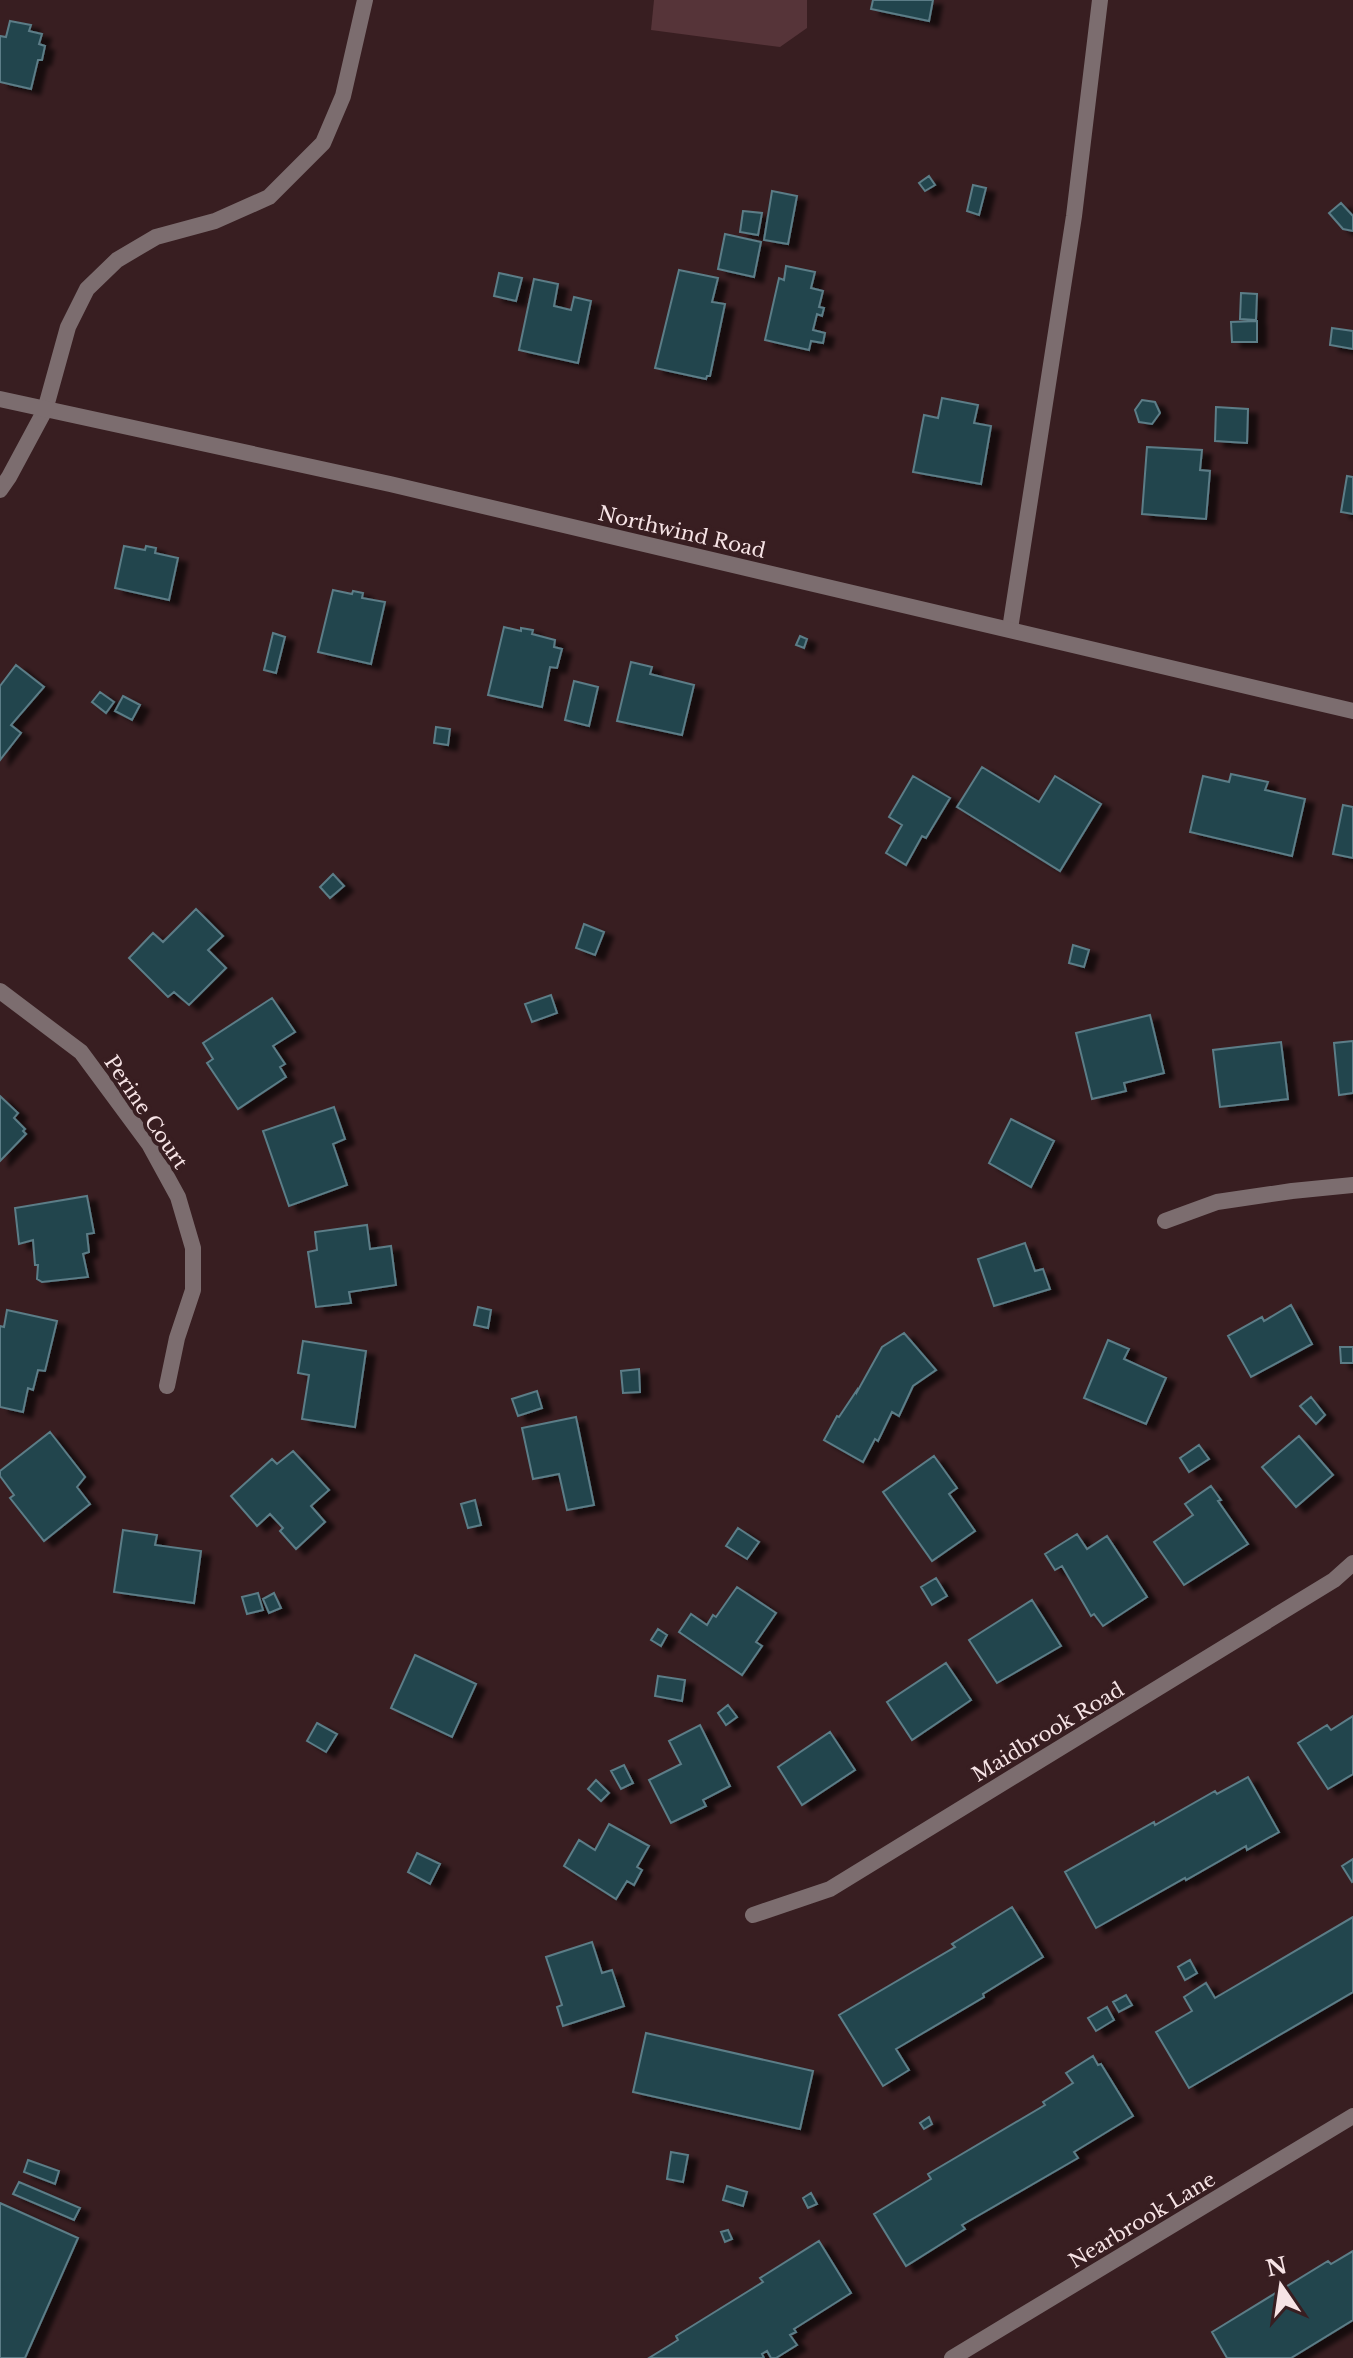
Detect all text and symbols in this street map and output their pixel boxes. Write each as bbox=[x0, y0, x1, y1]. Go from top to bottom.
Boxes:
street label: Northwind Road bbox=[596, 501, 768, 563]
street label: Perine Court bbox=[99, 1051, 193, 1174]
street label: Maidbrook Road bbox=[968, 1677, 1128, 1787]
street label: Nearbrook Lane bbox=[1064, 2167, 1220, 2273]
north arrow bbox=[1241, 2246, 1321, 2326]
text: N bbox=[1263, 2251, 1290, 2282]

